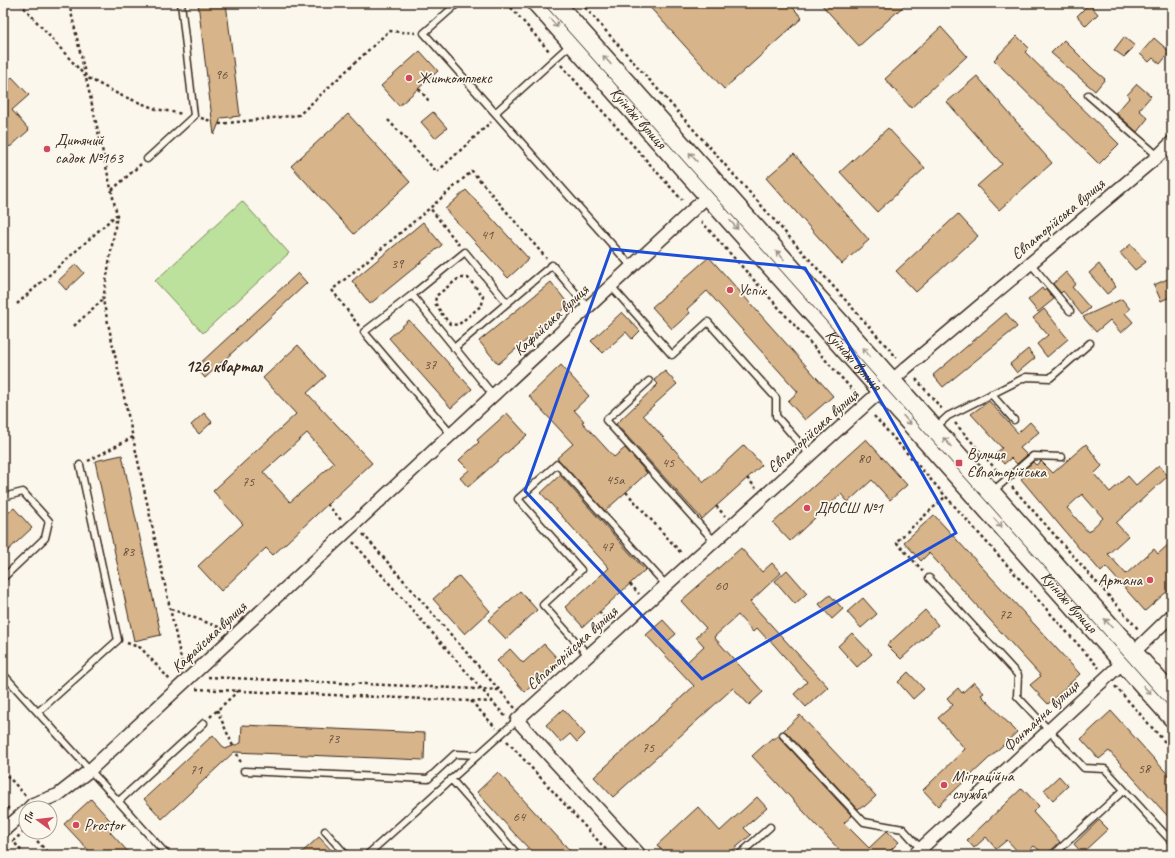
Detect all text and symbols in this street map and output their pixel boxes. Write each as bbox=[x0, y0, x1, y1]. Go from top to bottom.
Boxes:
one-way arrow bbox=[549, 18, 558, 28]
one-way arrow bbox=[602, 55, 611, 65]
house number: 96 bbox=[215, 66, 228, 83]
place label: Житкомплекс bbox=[417, 68, 493, 88]
marker: Житкомплекс bbox=[404, 73, 414, 83]
street label: Куїнджі вулиця bbox=[606, 83, 672, 154]
place label: Дитячий садок №163 bbox=[55, 130, 125, 168]
marker: Дитячий садок №163 bbox=[42, 144, 52, 154]
one-way arrow bbox=[688, 152, 698, 162]
street label: Євпаторійська вулиця bbox=[1007, 173, 1110, 264]
one-way arrow bbox=[729, 220, 738, 231]
house number: 41 bbox=[481, 226, 494, 243]
one-way arrow bbox=[776, 250, 785, 260]
house number: 39 bbox=[391, 255, 405, 272]
street label: Кафайська вулиця bbox=[509, 279, 594, 360]
place label: Успіх bbox=[738, 280, 767, 300]
marker: Успіх bbox=[725, 285, 735, 295]
street label: Куїнджі вулиця bbox=[821, 325, 887, 396]
one-way arrow bbox=[862, 347, 871, 357]
district label: 126 квартал bbox=[185, 356, 264, 377]
house number: 37 bbox=[424, 356, 437, 373]
street label: Євпаторійська вулиця bbox=[763, 384, 864, 477]
one-way arrow bbox=[902, 415, 912, 425]
one-way arrow bbox=[943, 438, 952, 448]
place label: Вулиця Євпаторійська bbox=[967, 444, 1047, 482]
house number: 80 bbox=[858, 450, 872, 467]
house number: 45 bbox=[662, 454, 675, 471]
marker: Вулиця Євпаторійська bbox=[954, 458, 964, 468]
house number: 45а bbox=[606, 471, 625, 488]
house number: 75 bbox=[242, 473, 255, 490]
place label: ДЮСШ №1 bbox=[815, 498, 884, 518]
marker: ДЮСШ №1 bbox=[802, 503, 812, 513]
one-way arrow bbox=[994, 518, 1003, 528]
house number: 47 bbox=[601, 538, 614, 555]
house number: 83 bbox=[122, 543, 136, 560]
street label: Куїнджі вулиця bbox=[1036, 567, 1103, 638]
place label: Артана bbox=[1098, 570, 1144, 590]
marker: Артана bbox=[1145, 575, 1155, 585]
house number: 60 bbox=[715, 577, 729, 594]
street label: Кафайська вулиця bbox=[167, 596, 252, 677]
street label: Євпаторійська вулиця bbox=[522, 601, 623, 694]
house number: 72 bbox=[999, 606, 1013, 623]
one-way arrow bbox=[1104, 619, 1113, 629]
street label: Фонтанна вулиця bbox=[999, 675, 1084, 756]
one-way arrow bbox=[1143, 685, 1152, 695]
house number: 73 bbox=[327, 730, 341, 747]
house number: 75 bbox=[642, 739, 655, 756]
house number: 58 bbox=[1138, 760, 1152, 777]
house number: 71 bbox=[190, 761, 203, 778]
place label: Міграційна служба bbox=[952, 766, 1015, 804]
marker: Міграційна служба bbox=[939, 780, 949, 790]
north arrow bbox=[18, 800, 58, 840]
house number: 64 bbox=[513, 808, 527, 825]
text: Пн bbox=[20, 809, 37, 825]
place label: Prostor bbox=[84, 815, 127, 835]
marker: Prostor bbox=[71, 820, 81, 830]

